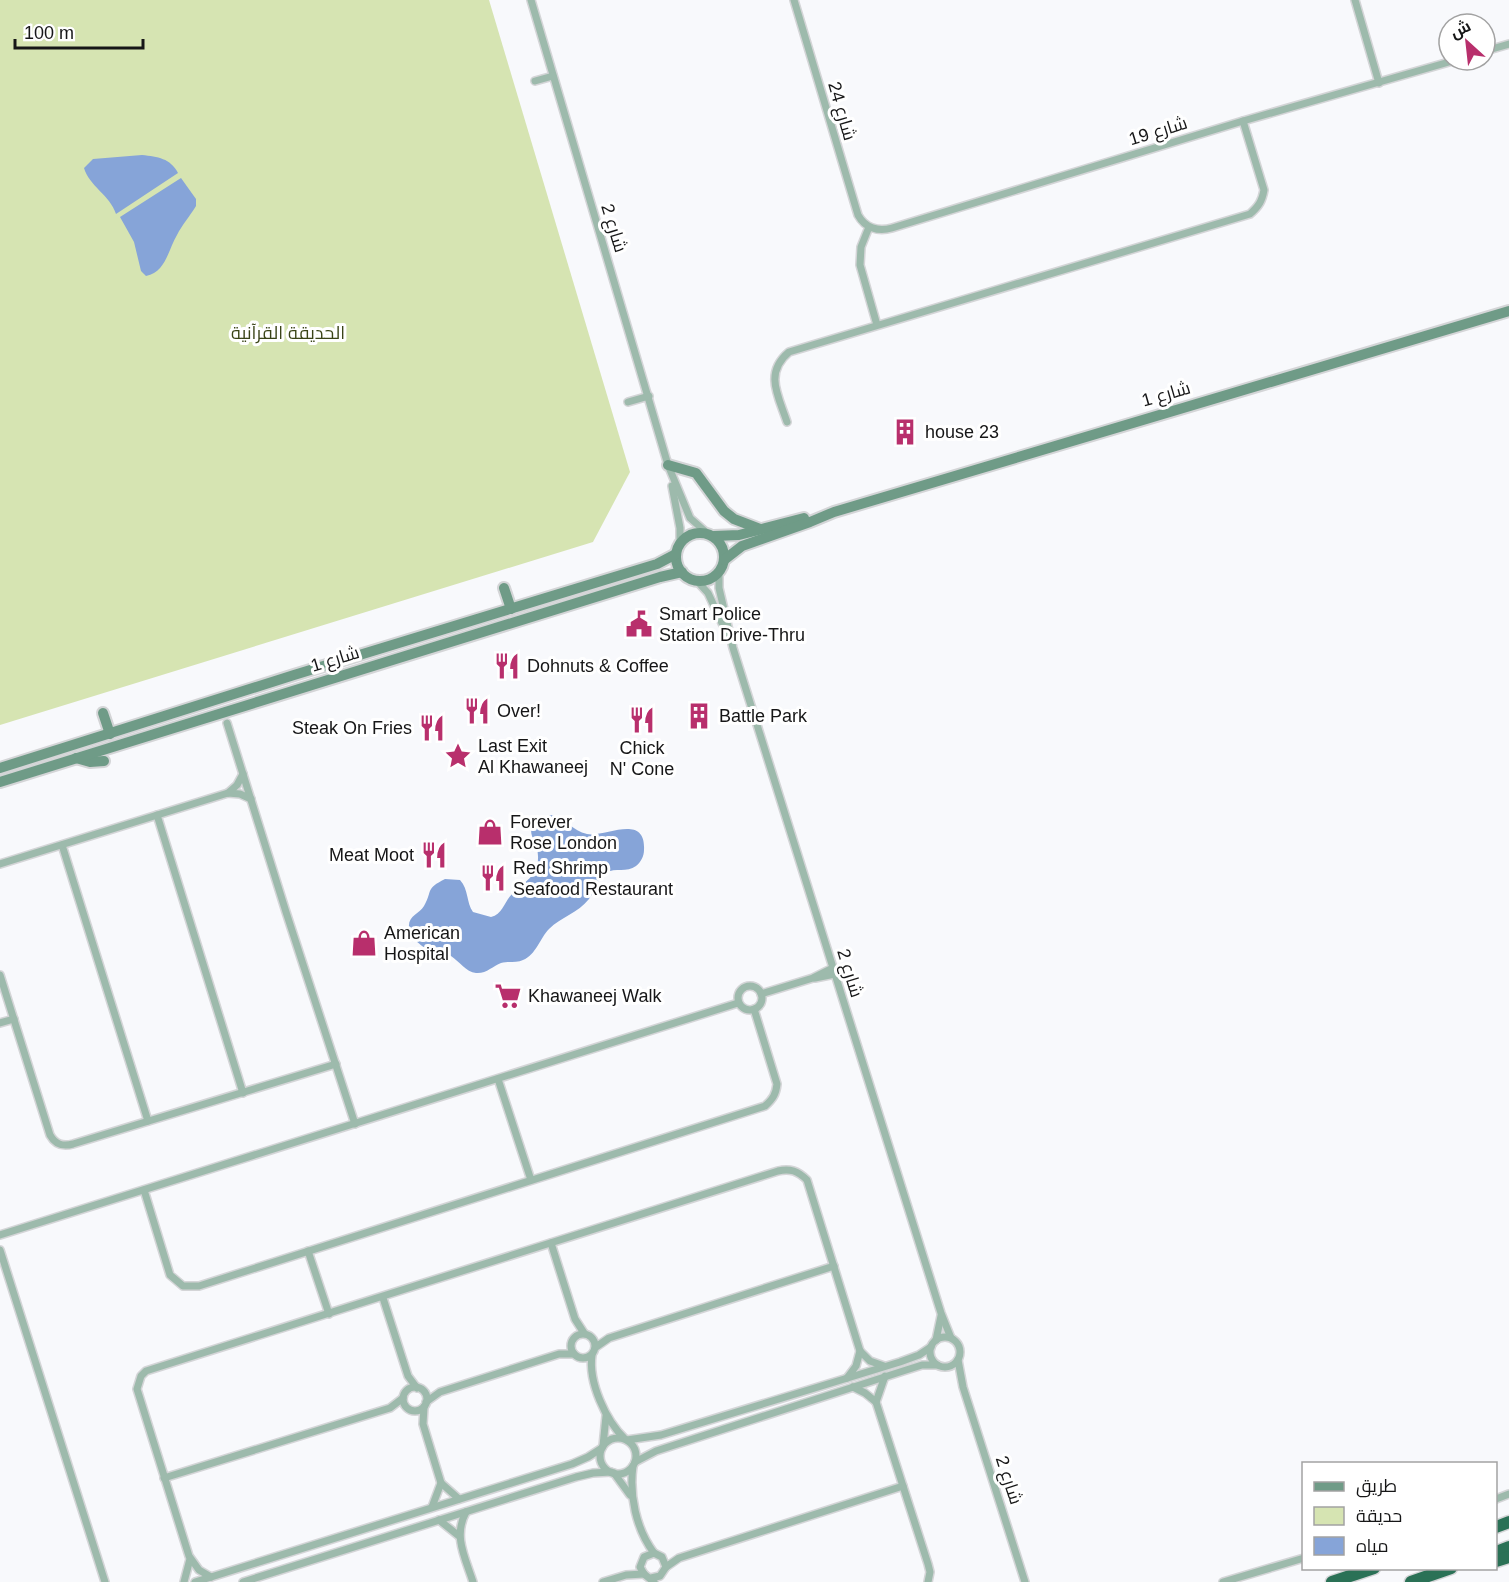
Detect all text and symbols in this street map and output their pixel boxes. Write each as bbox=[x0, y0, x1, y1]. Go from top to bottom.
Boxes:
scale bar bbox=[15, 12, 142, 50]
north arrow bbox=[1437, 12, 1497, 72]
text: ش bbox=[1447, 17, 1474, 42]
text: 100 m bbox=[24, 23, 74, 43]
street label: شارع 24 bbox=[822, 79, 860, 143]
street label: شارع 19 bbox=[1126, 113, 1190, 151]
street label: شارع 2 bbox=[595, 201, 631, 255]
park label: الحديقة القرآنية bbox=[231, 323, 345, 344]
street label: شارع 1 bbox=[1139, 378, 1193, 412]
building icon: house 23 bbox=[890, 417, 920, 447]
place label: house 23 bbox=[925, 422, 999, 442]
place label: Smart Police Station Drive-Thru bbox=[659, 604, 805, 645]
public building icon: Smart Police Station Drive-Thru bbox=[624, 609, 654, 639]
street label: شارع 1 bbox=[308, 642, 362, 678]
restaurant icon: Dohnuts & Coffee bbox=[492, 651, 522, 681]
place label: Dohnuts & Coffee bbox=[527, 656, 669, 676]
restaurant icon: Over! bbox=[462, 696, 492, 726]
place label: Over! bbox=[497, 701, 541, 721]
building icon: Battle Park bbox=[684, 701, 714, 731]
restaurant icon: Chick N' Cone bbox=[627, 705, 657, 735]
place label: Battle Park bbox=[719, 706, 808, 726]
restaurant icon: Steak On Fries bbox=[417, 713, 447, 743]
place label: Steak On Fries bbox=[292, 718, 412, 738]
place label: Last Exit Al Khawaneej bbox=[478, 736, 588, 777]
place label: Chick N' Cone bbox=[610, 738, 674, 779]
place icon: Last Exit Al Khawaneej bbox=[443, 741, 473, 771]
place label: Forever Rose London bbox=[510, 812, 617, 853]
shop icon: Forever Rose London bbox=[475, 817, 505, 847]
restaurant icon: Meat Moot bbox=[419, 840, 449, 870]
place label: Meat Moot bbox=[329, 845, 414, 865]
place label: Red Shrimp Seafood Restaurant bbox=[513, 858, 673, 899]
restaurant icon: Red Shrimp Seafood Restaurant bbox=[478, 863, 508, 893]
place label: American Hospital bbox=[384, 923, 460, 964]
shop icon: American Hospital bbox=[349, 928, 379, 958]
street label: شارع 2 bbox=[831, 946, 867, 1000]
supermarket icon: Khawaneej Walk bbox=[493, 981, 523, 1011]
place label: Khawaneej Walk bbox=[528, 986, 662, 1006]
street label: شارع 2 bbox=[990, 1453, 1026, 1507]
legend bbox=[1302, 1462, 1497, 1570]
text: طريق bbox=[1356, 1476, 1397, 1498]
text: حديقة bbox=[1356, 1506, 1402, 1526]
text: مياه bbox=[1356, 1536, 1389, 1556]

